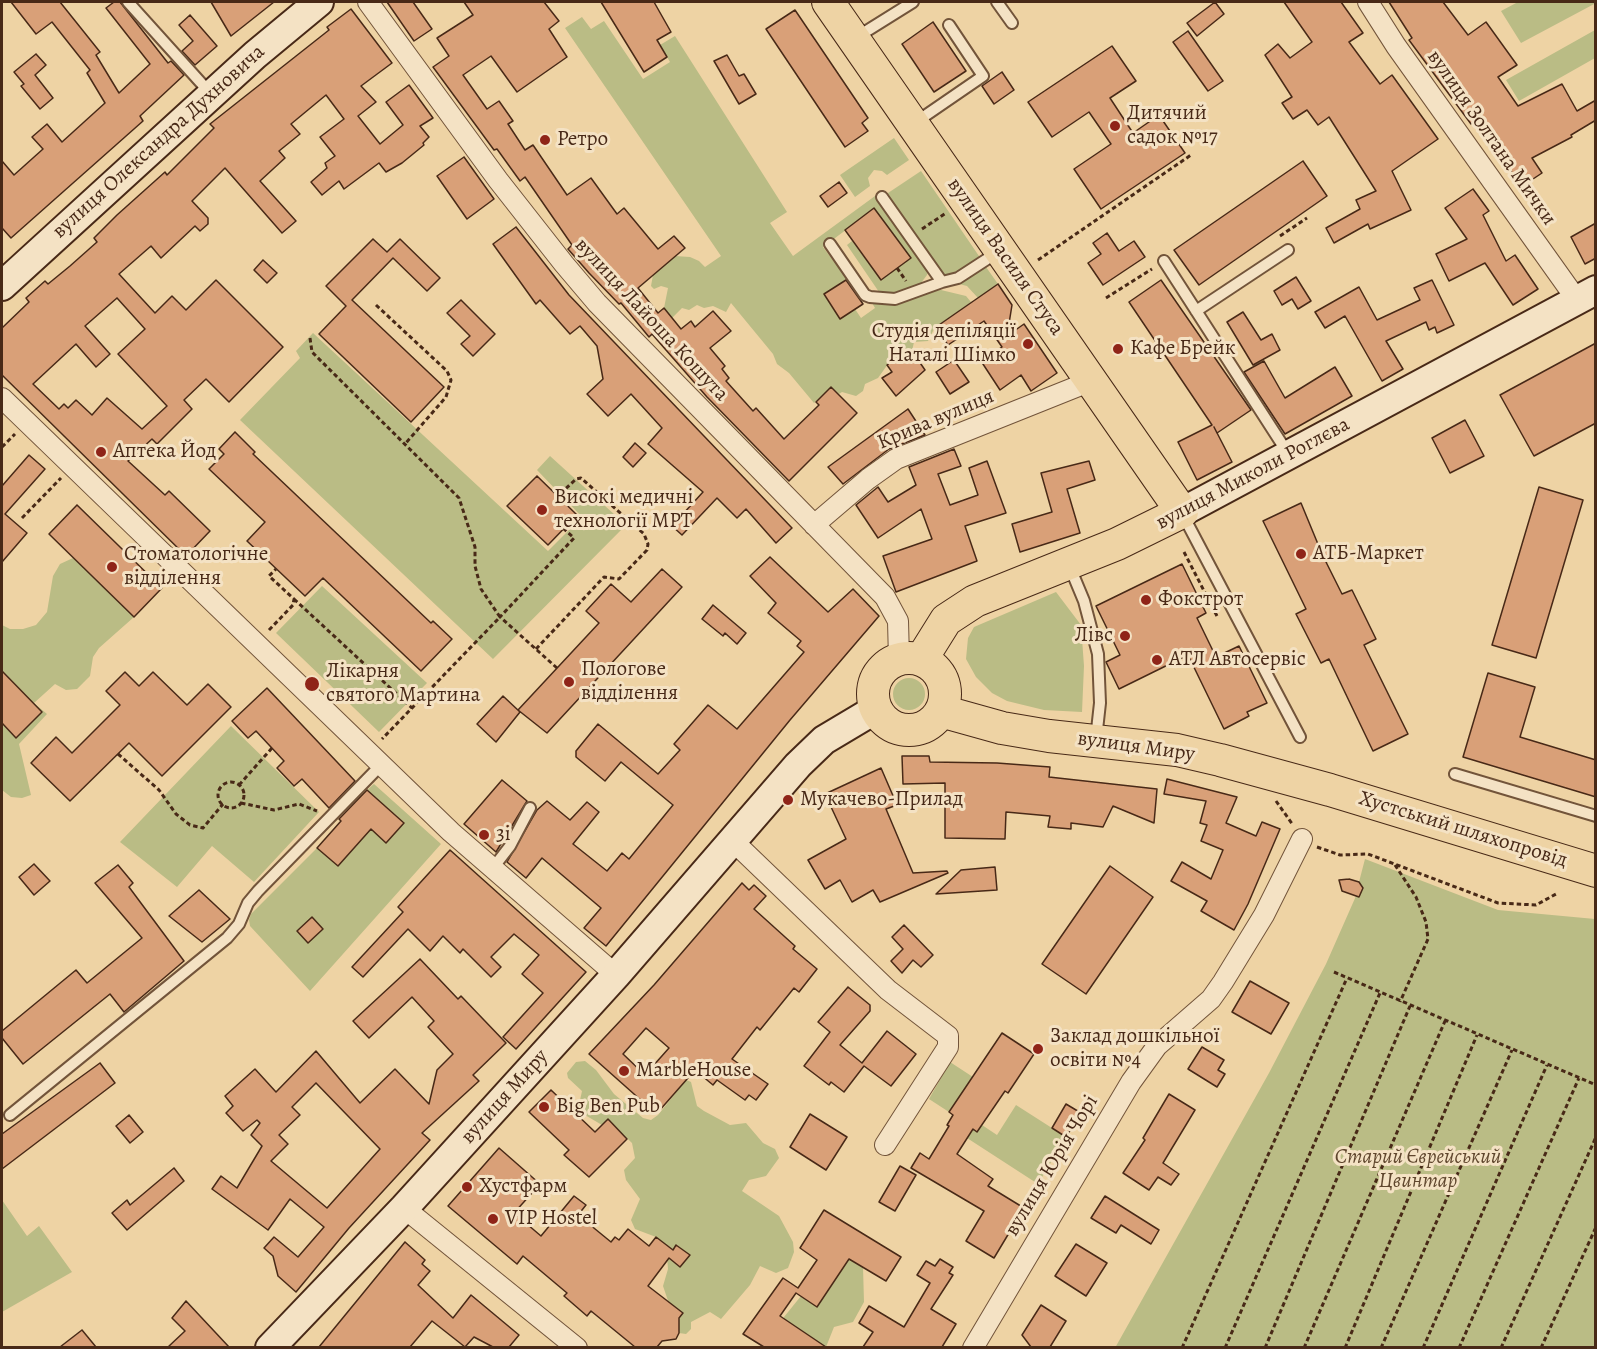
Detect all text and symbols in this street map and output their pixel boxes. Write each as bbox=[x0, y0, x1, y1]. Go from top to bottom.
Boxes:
street label: вулиця Олександра Духновича bbox=[48, 40, 270, 244]
street label: вулиця Золтана Мички bbox=[1421, 45, 1561, 231]
place label: Дитячий садок №17 bbox=[1127, 101, 1218, 151]
marker: Дитячий садок №17 bbox=[1108, 119, 1122, 133]
place label: Ретро bbox=[557, 127, 608, 153]
marker: Ретро bbox=[538, 133, 552, 147]
street label: вулиця Василя Стуса bbox=[941, 173, 1069, 341]
street label: вулиця Лайоша Кошута bbox=[569, 233, 733, 407]
place label: Студія депіляції Наталі Шімко bbox=[872, 319, 1016, 369]
place label: Кафе Брейк bbox=[1130, 336, 1236, 362]
marker: Студія депіляції Наталі Шімко bbox=[1021, 337, 1035, 351]
marker: Кафе Брейк bbox=[1111, 342, 1125, 356]
street label: Крива вулиця bbox=[874, 384, 998, 456]
street label: вулиця Миколи Роглєва bbox=[1152, 412, 1354, 536]
place label: Аптека Йод bbox=[113, 439, 216, 465]
marker: Аптека Йод bbox=[94, 445, 108, 459]
place label: Високі медичні технології МРТ bbox=[554, 485, 693, 535]
marker: Високі медичні технології МРТ bbox=[535, 503, 549, 517]
place label: АТБ-Маркет bbox=[1313, 541, 1424, 567]
place label: Стоматологічне відділення bbox=[124, 542, 268, 592]
marker: АТБ-Маркет bbox=[1294, 547, 1308, 561]
marker: Стоматологічне відділення bbox=[105, 560, 119, 574]
place label: Фокстрот bbox=[1158, 587, 1243, 613]
marker: Фокстрот bbox=[1139, 593, 1153, 607]
place label: Лівс bbox=[1075, 623, 1113, 649]
marker: Лівс bbox=[1118, 629, 1132, 643]
place label: АТЛ Автосервіс bbox=[1169, 647, 1306, 673]
marker: АТЛ Автосервіс bbox=[1150, 653, 1164, 667]
place label: Пологове відділення bbox=[581, 657, 678, 707]
place label: Лікарня святого Мартина bbox=[326, 659, 481, 709]
marker: Лікарня святого Мартина bbox=[303, 675, 321, 693]
marker: Пологове відділення bbox=[562, 675, 576, 689]
street label: вулиця Миру bbox=[1076, 726, 1196, 768]
street label: Хустський шляхопровід bbox=[1356, 786, 1570, 874]
place label: Мукачево-Прилад bbox=[800, 787, 963, 813]
marker: Мукачево-Прилад bbox=[781, 793, 795, 807]
place label: 3і bbox=[496, 822, 511, 848]
marker: 3і bbox=[477, 828, 491, 842]
place label: Заклад дошкільної освіти №4 bbox=[1050, 1024, 1220, 1074]
marker: Заклад дошкільної освіти №4 bbox=[1031, 1042, 1045, 1056]
street label: вулиця Миру bbox=[456, 1045, 554, 1149]
place label: MarbleHouse bbox=[636, 1058, 751, 1084]
marker: MarbleHouse bbox=[617, 1064, 631, 1078]
street label: вулиця Юрія Чорі bbox=[1000, 1091, 1104, 1241]
place label: Big Ben Pub bbox=[556, 1094, 660, 1120]
marker: Big Ben Pub bbox=[537, 1100, 551, 1114]
park label: Старий Єврейський Цвинтар bbox=[1335, 1145, 1501, 1195]
place label: Хустфарм bbox=[479, 1174, 567, 1200]
marker: Хустфарм bbox=[460, 1180, 474, 1194]
place label: VIP Hostel bbox=[505, 1206, 597, 1232]
marker: VIP Hostel bbox=[486, 1212, 500, 1226]

